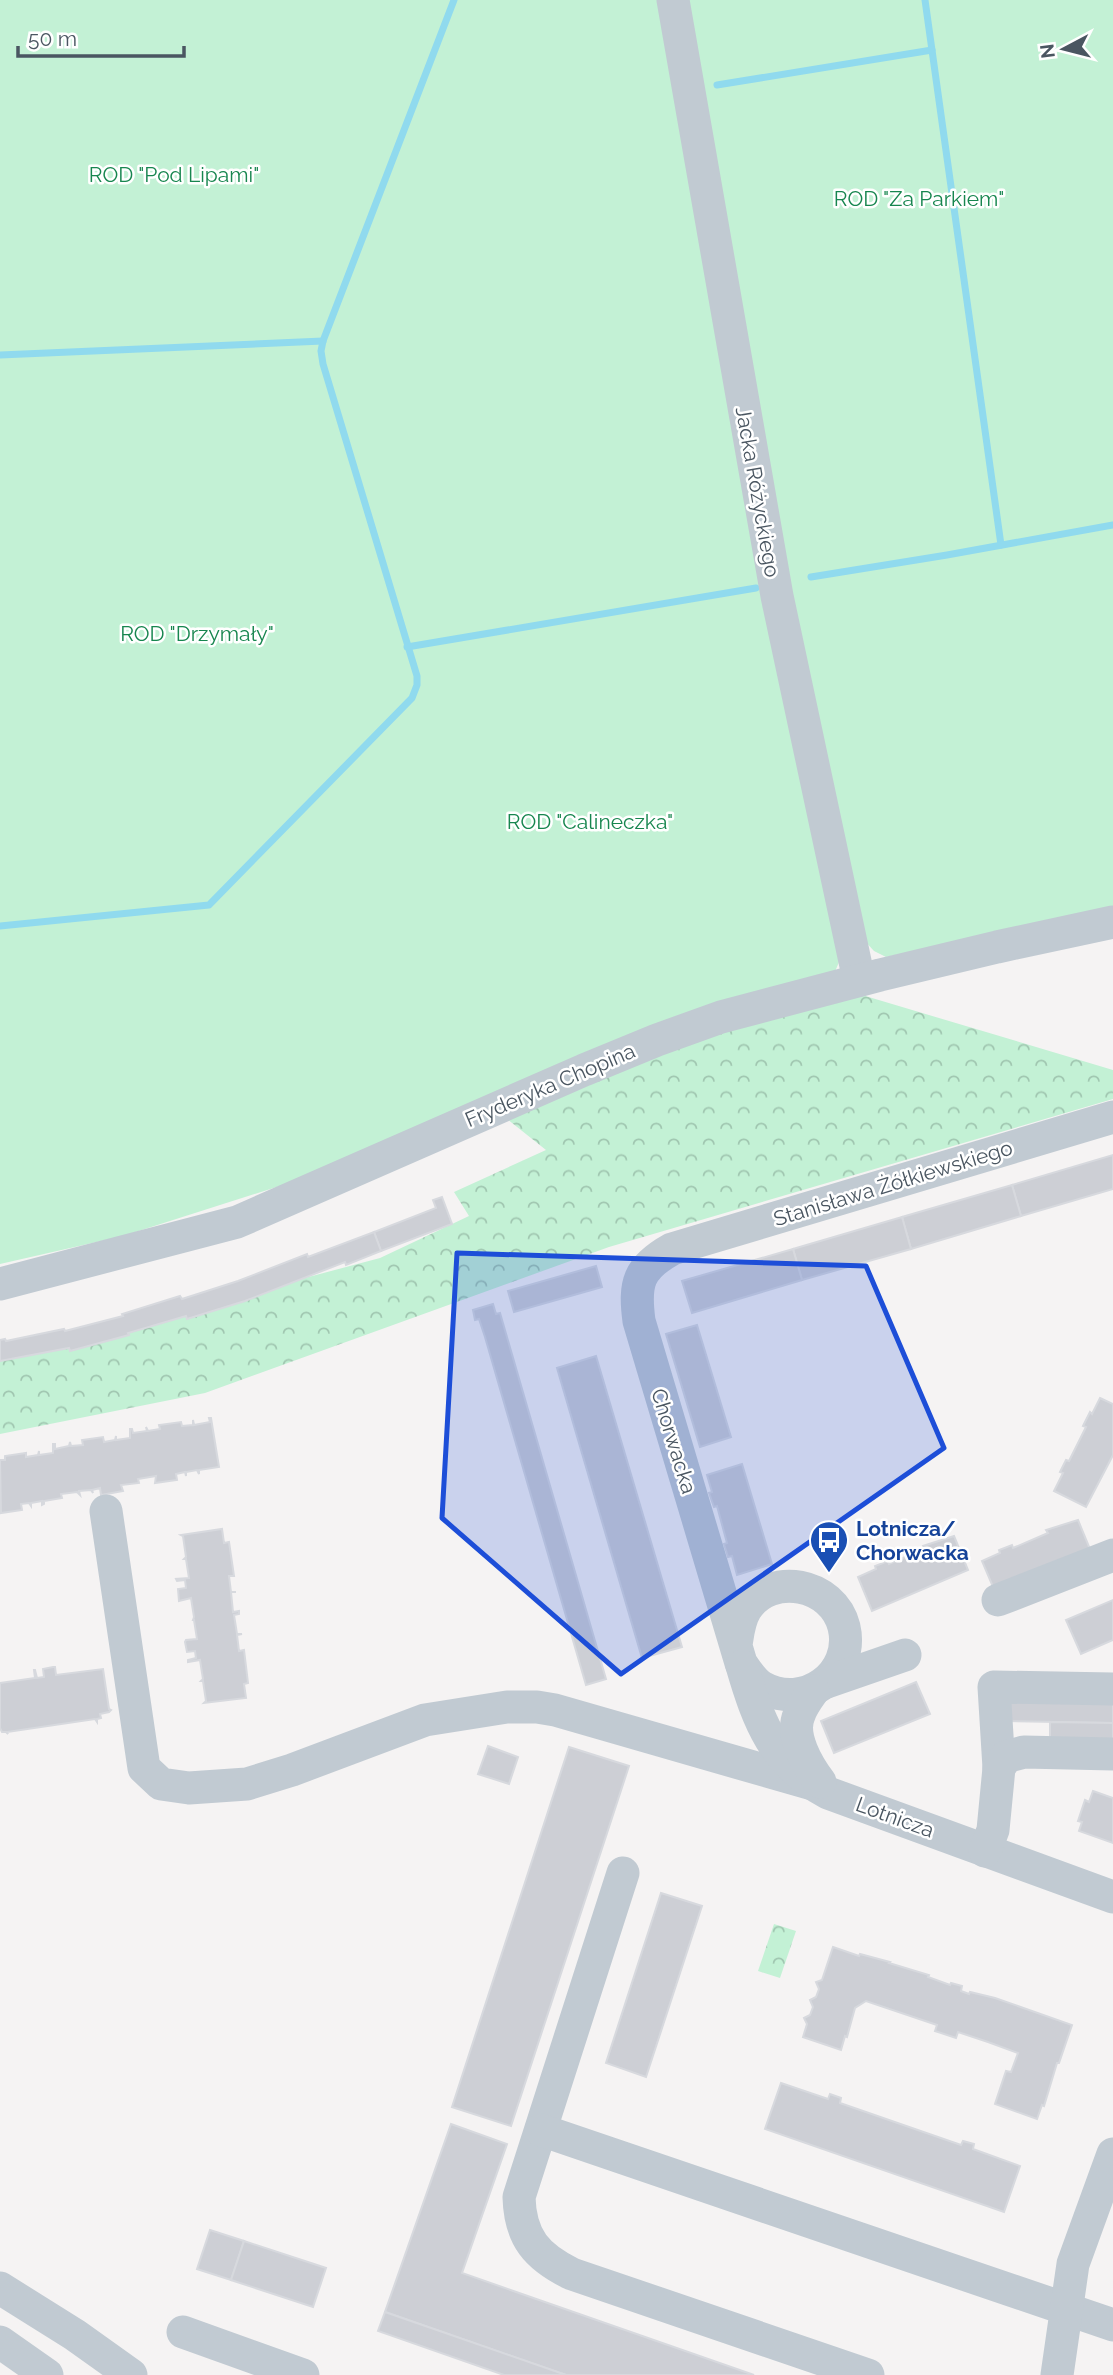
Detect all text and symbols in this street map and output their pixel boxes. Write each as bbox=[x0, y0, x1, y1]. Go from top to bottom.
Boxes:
scale bar bbox=[18, 14, 184, 58]
north arrow bbox=[1029, 14, 1099, 84]
text: 50 m bbox=[28, 26, 77, 51]
text: N bbox=[1035, 43, 1059, 60]
park label: ROD "Pod Lipami" bbox=[89, 162, 259, 187]
park label: ROD "Za Parkiem" bbox=[834, 186, 1004, 211]
street label: Jacka Różyckiego bbox=[731, 405, 785, 579]
park label: ROD "Drzymały" bbox=[120, 621, 274, 646]
park label: ROD "Calineczka" bbox=[507, 809, 673, 834]
street label: Fryderyka Chopina bbox=[461, 1038, 639, 1132]
street label: Stanisława Żółkiewskiego bbox=[771, 1135, 1015, 1231]
street label: Chorwacka bbox=[646, 1385, 702, 1497]
place label: Lotnicza/ Chorwacka bbox=[856, 1516, 969, 1565]
bus stop icon: Lotnicza/ Chorwacka bbox=[808, 1519, 850, 1574]
street label: Lotnicza bbox=[852, 1791, 938, 1843]

